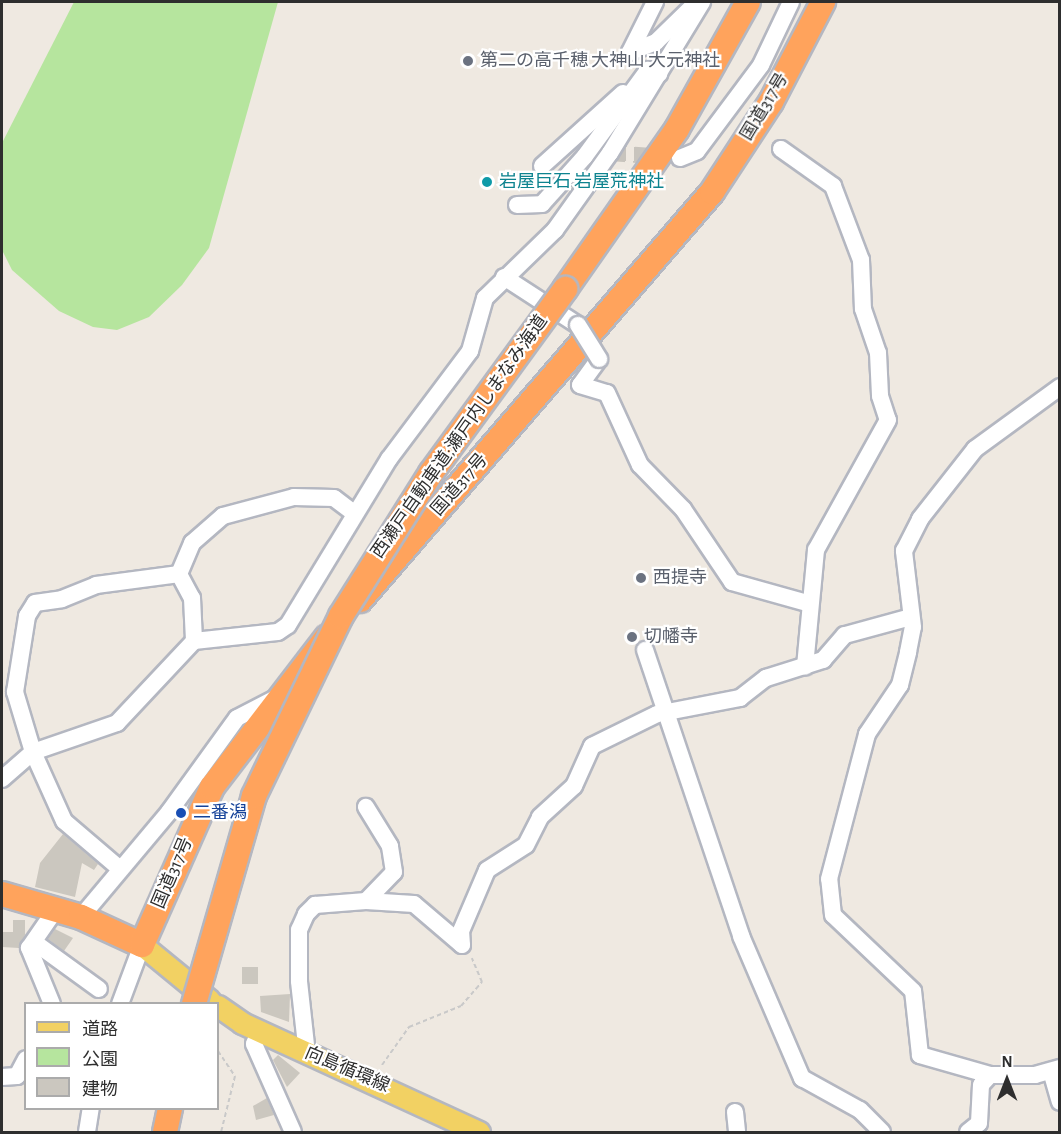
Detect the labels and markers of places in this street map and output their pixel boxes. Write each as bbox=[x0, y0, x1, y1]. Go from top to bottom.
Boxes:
place label: 第二の高千穂 大神山 大元神社 bbox=[480, 50, 720, 72]
marker: 第二の高千穂 大神山 大元神社 bbox=[461, 54, 475, 68]
place label: 岩屋巨石 岩屋荒神社 bbox=[499, 171, 664, 193]
marker: 岩屋巨石 岩屋荒神社 bbox=[480, 175, 494, 189]
place label: 西提寺 bbox=[653, 567, 707, 589]
marker: 西提寺 bbox=[634, 571, 648, 585]
place label: 切幡寺 bbox=[644, 626, 698, 648]
marker: 切幡寺 bbox=[625, 630, 639, 644]
place label: 二番潟 bbox=[193, 802, 247, 824]
marker: 二番潟 bbox=[174, 806, 188, 820]

